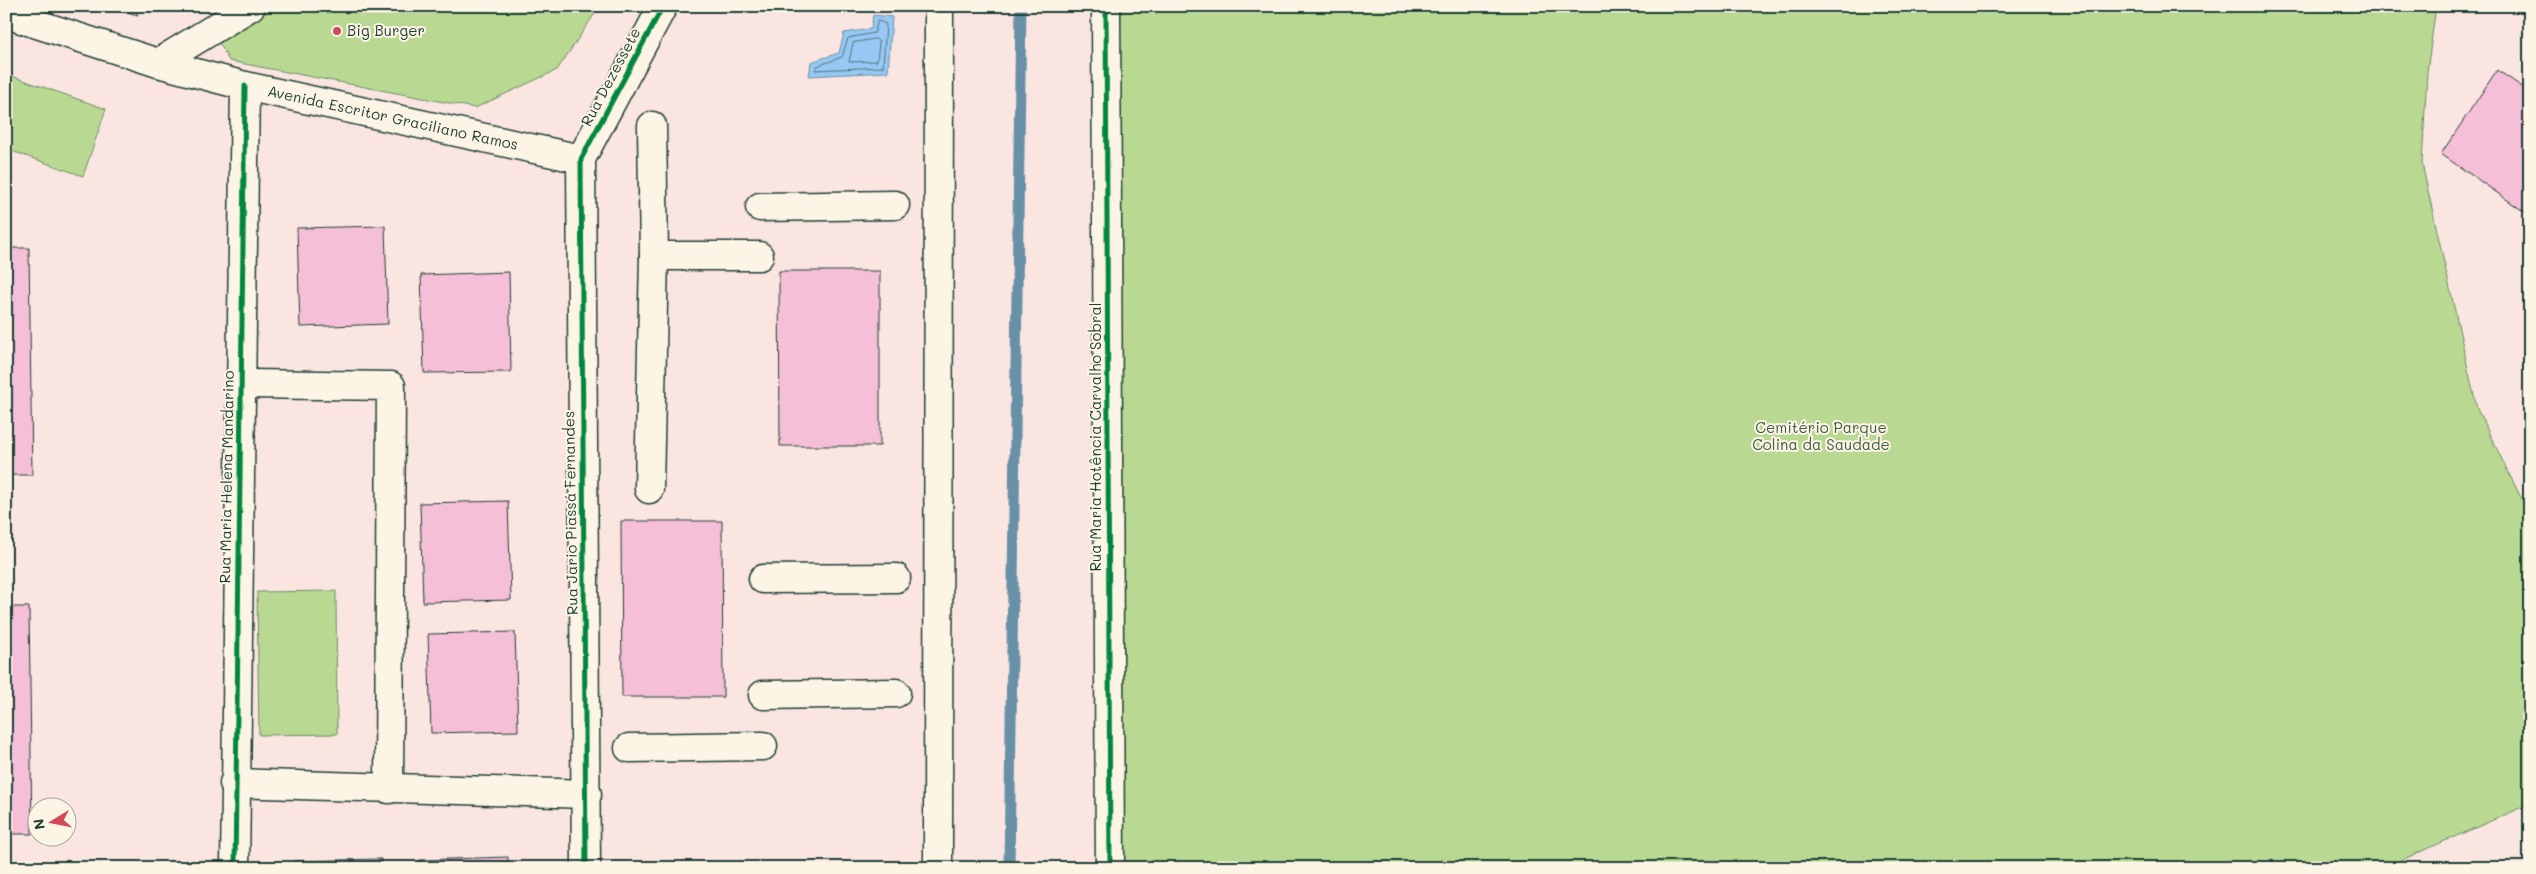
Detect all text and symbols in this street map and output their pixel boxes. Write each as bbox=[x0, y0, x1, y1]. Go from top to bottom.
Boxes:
place label: Big Burger bbox=[347, 20, 425, 40]
street label: Rua Dezessete bbox=[576, 24, 645, 129]
marker: Big Burger bbox=[331, 25, 343, 37]
street label: Avenida Escritor Graciliano Ramos bbox=[266, 80, 520, 154]
street label: Rua Maria Hotência Carvalho Sobral bbox=[1085, 302, 1105, 572]
street label: Rua Maria Helena Mandarino bbox=[214, 370, 238, 584]
street label: Rua Jario Piassá Fernandes bbox=[558, 411, 582, 615]
park label: Cemitério Parque Colina da Saudade bbox=[1752, 417, 1890, 454]
north arrow bbox=[28, 796, 78, 846]
text: N bbox=[28, 817, 49, 831]

